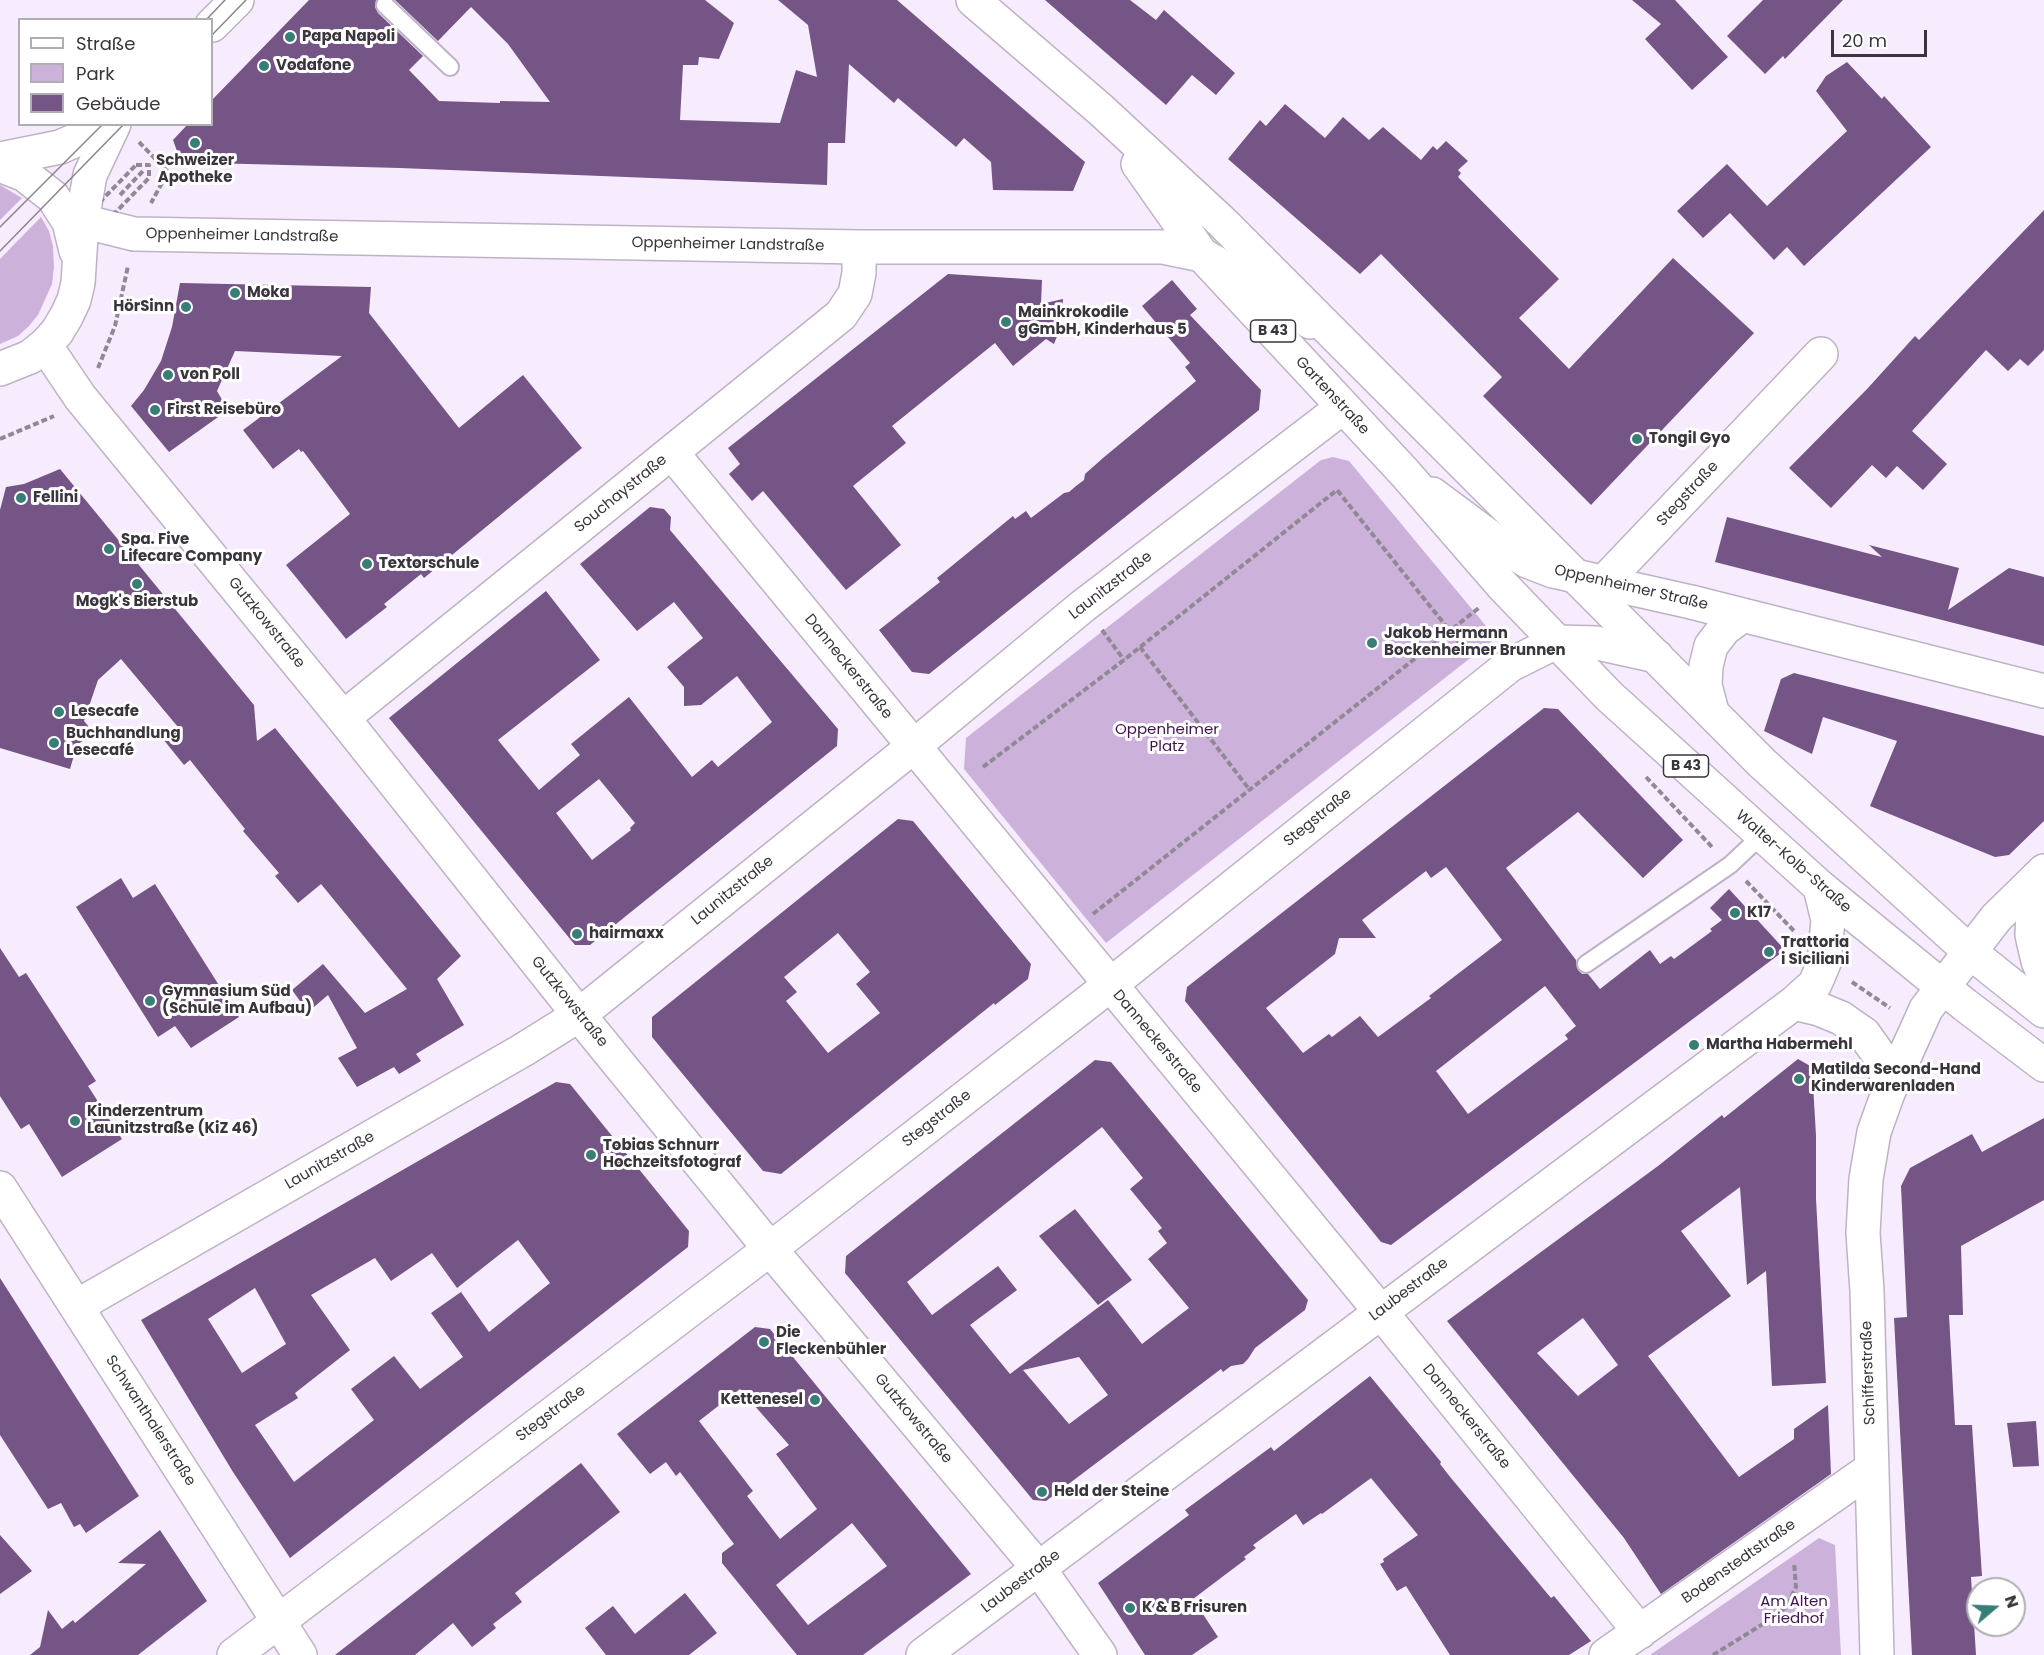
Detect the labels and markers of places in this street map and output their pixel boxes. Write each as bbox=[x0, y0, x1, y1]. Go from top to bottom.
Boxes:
place label: Papa Napoli bbox=[302, 28, 395, 46]
marker: Papa Napoli bbox=[283, 30, 297, 44]
place label: Vodafone bbox=[276, 57, 351, 75]
marker: Vodafone bbox=[257, 59, 271, 73]
marker: Schweizer Apotheke bbox=[188, 136, 202, 150]
place label: Schweizer Apotheke bbox=[156, 152, 234, 187]
place label: Moka bbox=[247, 284, 290, 302]
marker: Moka bbox=[228, 286, 242, 300]
place label: HörSinn bbox=[113, 298, 174, 316]
marker: HörSinn bbox=[179, 300, 193, 314]
place label: Mainkrokodile gGmbH, Kinderhaus 5 bbox=[1018, 304, 1187, 339]
marker: Mainkrokodile gGmbH, Kinderhaus 5 bbox=[999, 315, 1013, 329]
place label: von Poll bbox=[180, 366, 240, 384]
marker: von Poll bbox=[161, 368, 175, 382]
place label: First Reisebüro bbox=[167, 401, 281, 419]
marker: First Reisebüro bbox=[148, 403, 162, 417]
place label: Tongil Gyo bbox=[1649, 430, 1730, 448]
marker: Tongil Gyo bbox=[1630, 432, 1644, 446]
place label: Fellini bbox=[33, 489, 78, 507]
marker: Fellini bbox=[14, 491, 28, 505]
place label: Spa. Five Lifecare Company bbox=[121, 531, 262, 566]
marker: Spa. Five Lifecare Company bbox=[102, 542, 116, 556]
place label: Textorschule bbox=[379, 555, 479, 573]
marker: Textorschule bbox=[360, 557, 374, 571]
marker: Mogk's Bierstub bbox=[130, 577, 144, 591]
place label: Mogk's Bierstub bbox=[76, 593, 198, 611]
place label: Jakob Hermann Bockenheimer Brunnen bbox=[1384, 625, 1566, 660]
marker: Jakob Hermann Bockenheimer Brunnen bbox=[1365, 636, 1379, 650]
place label: Lesecafe bbox=[71, 703, 139, 721]
marker: Lesecafe bbox=[52, 705, 66, 719]
place label: Buchhandlung Lesecafé bbox=[66, 725, 181, 760]
marker: Buchhandlung Lesecafé bbox=[47, 736, 61, 750]
place label: K17 bbox=[1747, 904, 1771, 922]
marker: K17 bbox=[1728, 906, 1742, 920]
place label: hairmaxx bbox=[589, 925, 664, 943]
marker: hairmaxx bbox=[570, 927, 584, 941]
place label: Trattoria i Siciliani bbox=[1781, 934, 1849, 969]
marker: Trattoria i Siciliani bbox=[1762, 945, 1776, 959]
place label: Gymnasium Süd (Schule im Aufbau) bbox=[162, 983, 312, 1018]
marker: Gymnasium Süd (Schule im Aufbau) bbox=[143, 994, 157, 1008]
place label: Martha Habermehl bbox=[1706, 1036, 1853, 1054]
marker: Martha Habermehl bbox=[1687, 1038, 1701, 1052]
place label: Matilda Second-Hand Kinderwarenladen bbox=[1811, 1061, 1981, 1096]
marker: Matilda Second-Hand Kinderwarenladen bbox=[1792, 1072, 1806, 1086]
place label: Kinderzentrum Launitzstraße (KiZ 46) bbox=[87, 1103, 258, 1138]
marker: Kinderzentrum Launitzstraße (KiZ 46) bbox=[68, 1114, 82, 1128]
place label: Tobias Schnurr Hochzeitsfotograf bbox=[603, 1137, 741, 1172]
marker: Tobias Schnurr Hochzeitsfotograf bbox=[584, 1148, 598, 1162]
place label: Die Fleckenbühler bbox=[776, 1324, 886, 1359]
marker: Die Fleckenbühler bbox=[757, 1335, 771, 1349]
place label: Kettenesel bbox=[721, 1391, 803, 1409]
marker: Kettenesel bbox=[808, 1393, 822, 1407]
place label: Held der Steine bbox=[1054, 1483, 1169, 1501]
marker: Held der Steine bbox=[1035, 1485, 1049, 1499]
place label: K & B Frisuren bbox=[1142, 1599, 1247, 1617]
marker: K & B Frisuren bbox=[1123, 1601, 1137, 1615]

